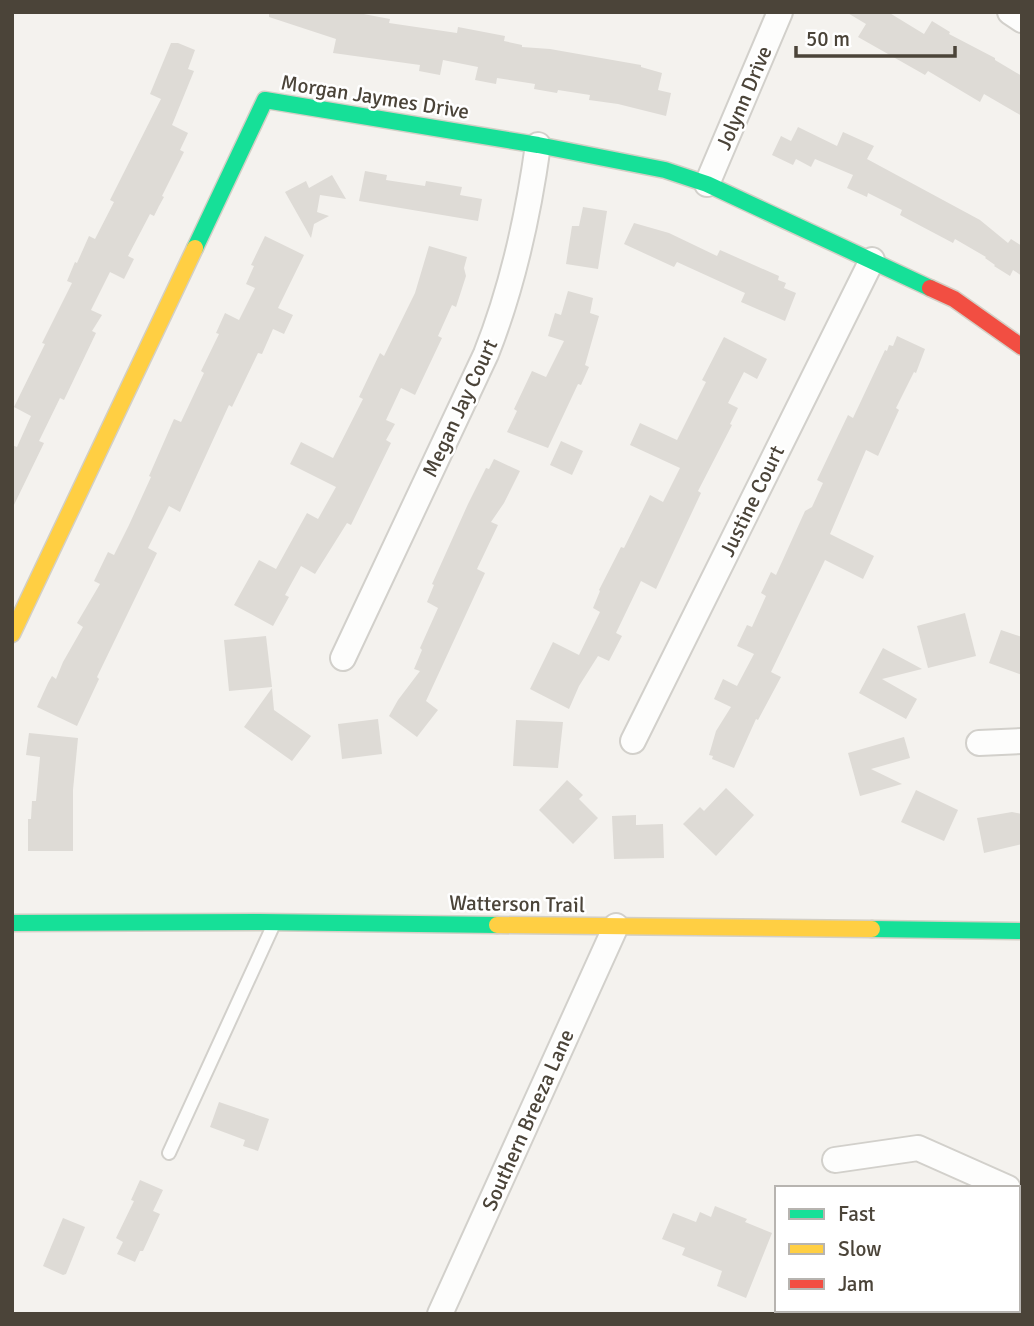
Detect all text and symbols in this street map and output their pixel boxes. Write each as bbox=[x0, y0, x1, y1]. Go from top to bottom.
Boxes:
scale bar bbox=[796, 14, 955, 58]
text: 50 m bbox=[806, 26, 850, 52]
street label: Jolynn Drive bbox=[710, 42, 778, 154]
street label: Morgan Jaymes Drive bbox=[279, 69, 471, 125]
street label: Megan Jay Court bbox=[417, 335, 503, 481]
street label: Justine Court bbox=[714, 441, 790, 561]
street label: Watterson Trail bbox=[449, 890, 585, 918]
street label: Southern Breeza Lane bbox=[476, 1025, 580, 1215]
legend bbox=[775, 1186, 1020, 1312]
text: Fast bbox=[838, 1201, 875, 1227]
text: Slow bbox=[838, 1236, 882, 1262]
text: Jam bbox=[838, 1271, 874, 1297]

